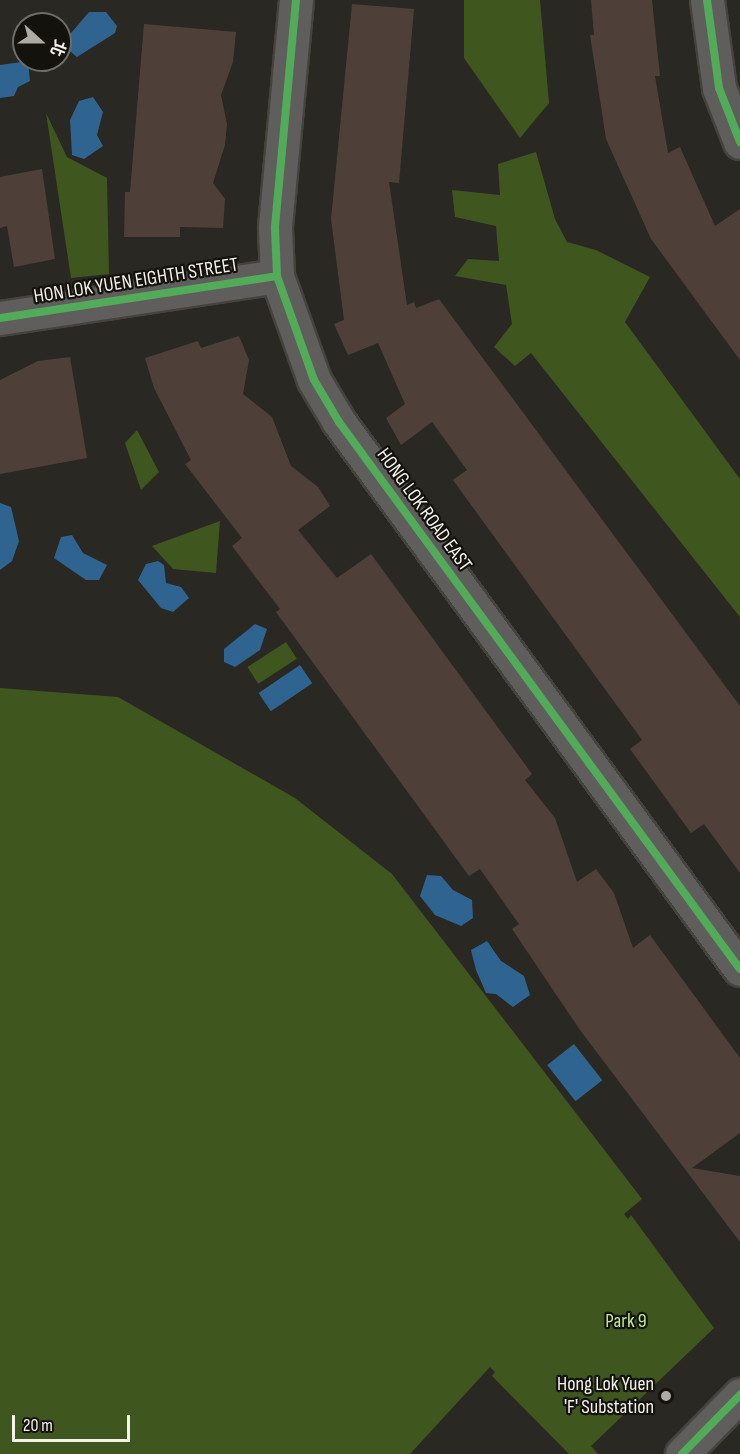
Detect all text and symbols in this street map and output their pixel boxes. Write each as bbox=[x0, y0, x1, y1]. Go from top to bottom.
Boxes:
north arrow bbox=[12, 12, 72, 72]
text: 北 bbox=[46, 37, 69, 59]
street label: HON LOK YUEN EIGHTH STREET bbox=[32, 253, 240, 309]
street label: HONG LOK ROAD EAST bbox=[371, 444, 477, 576]
park label: Park 9 bbox=[605, 1309, 647, 1333]
place label: Hong Lok Yuen 'F' Substation bbox=[557, 1372, 654, 1419]
marker: Hong Lok Yuen 'F' Substation bbox=[659, 1389, 673, 1403]
scale bar bbox=[15, 1403, 134, 1441]
text: 20 m bbox=[23, 1415, 53, 1436]

